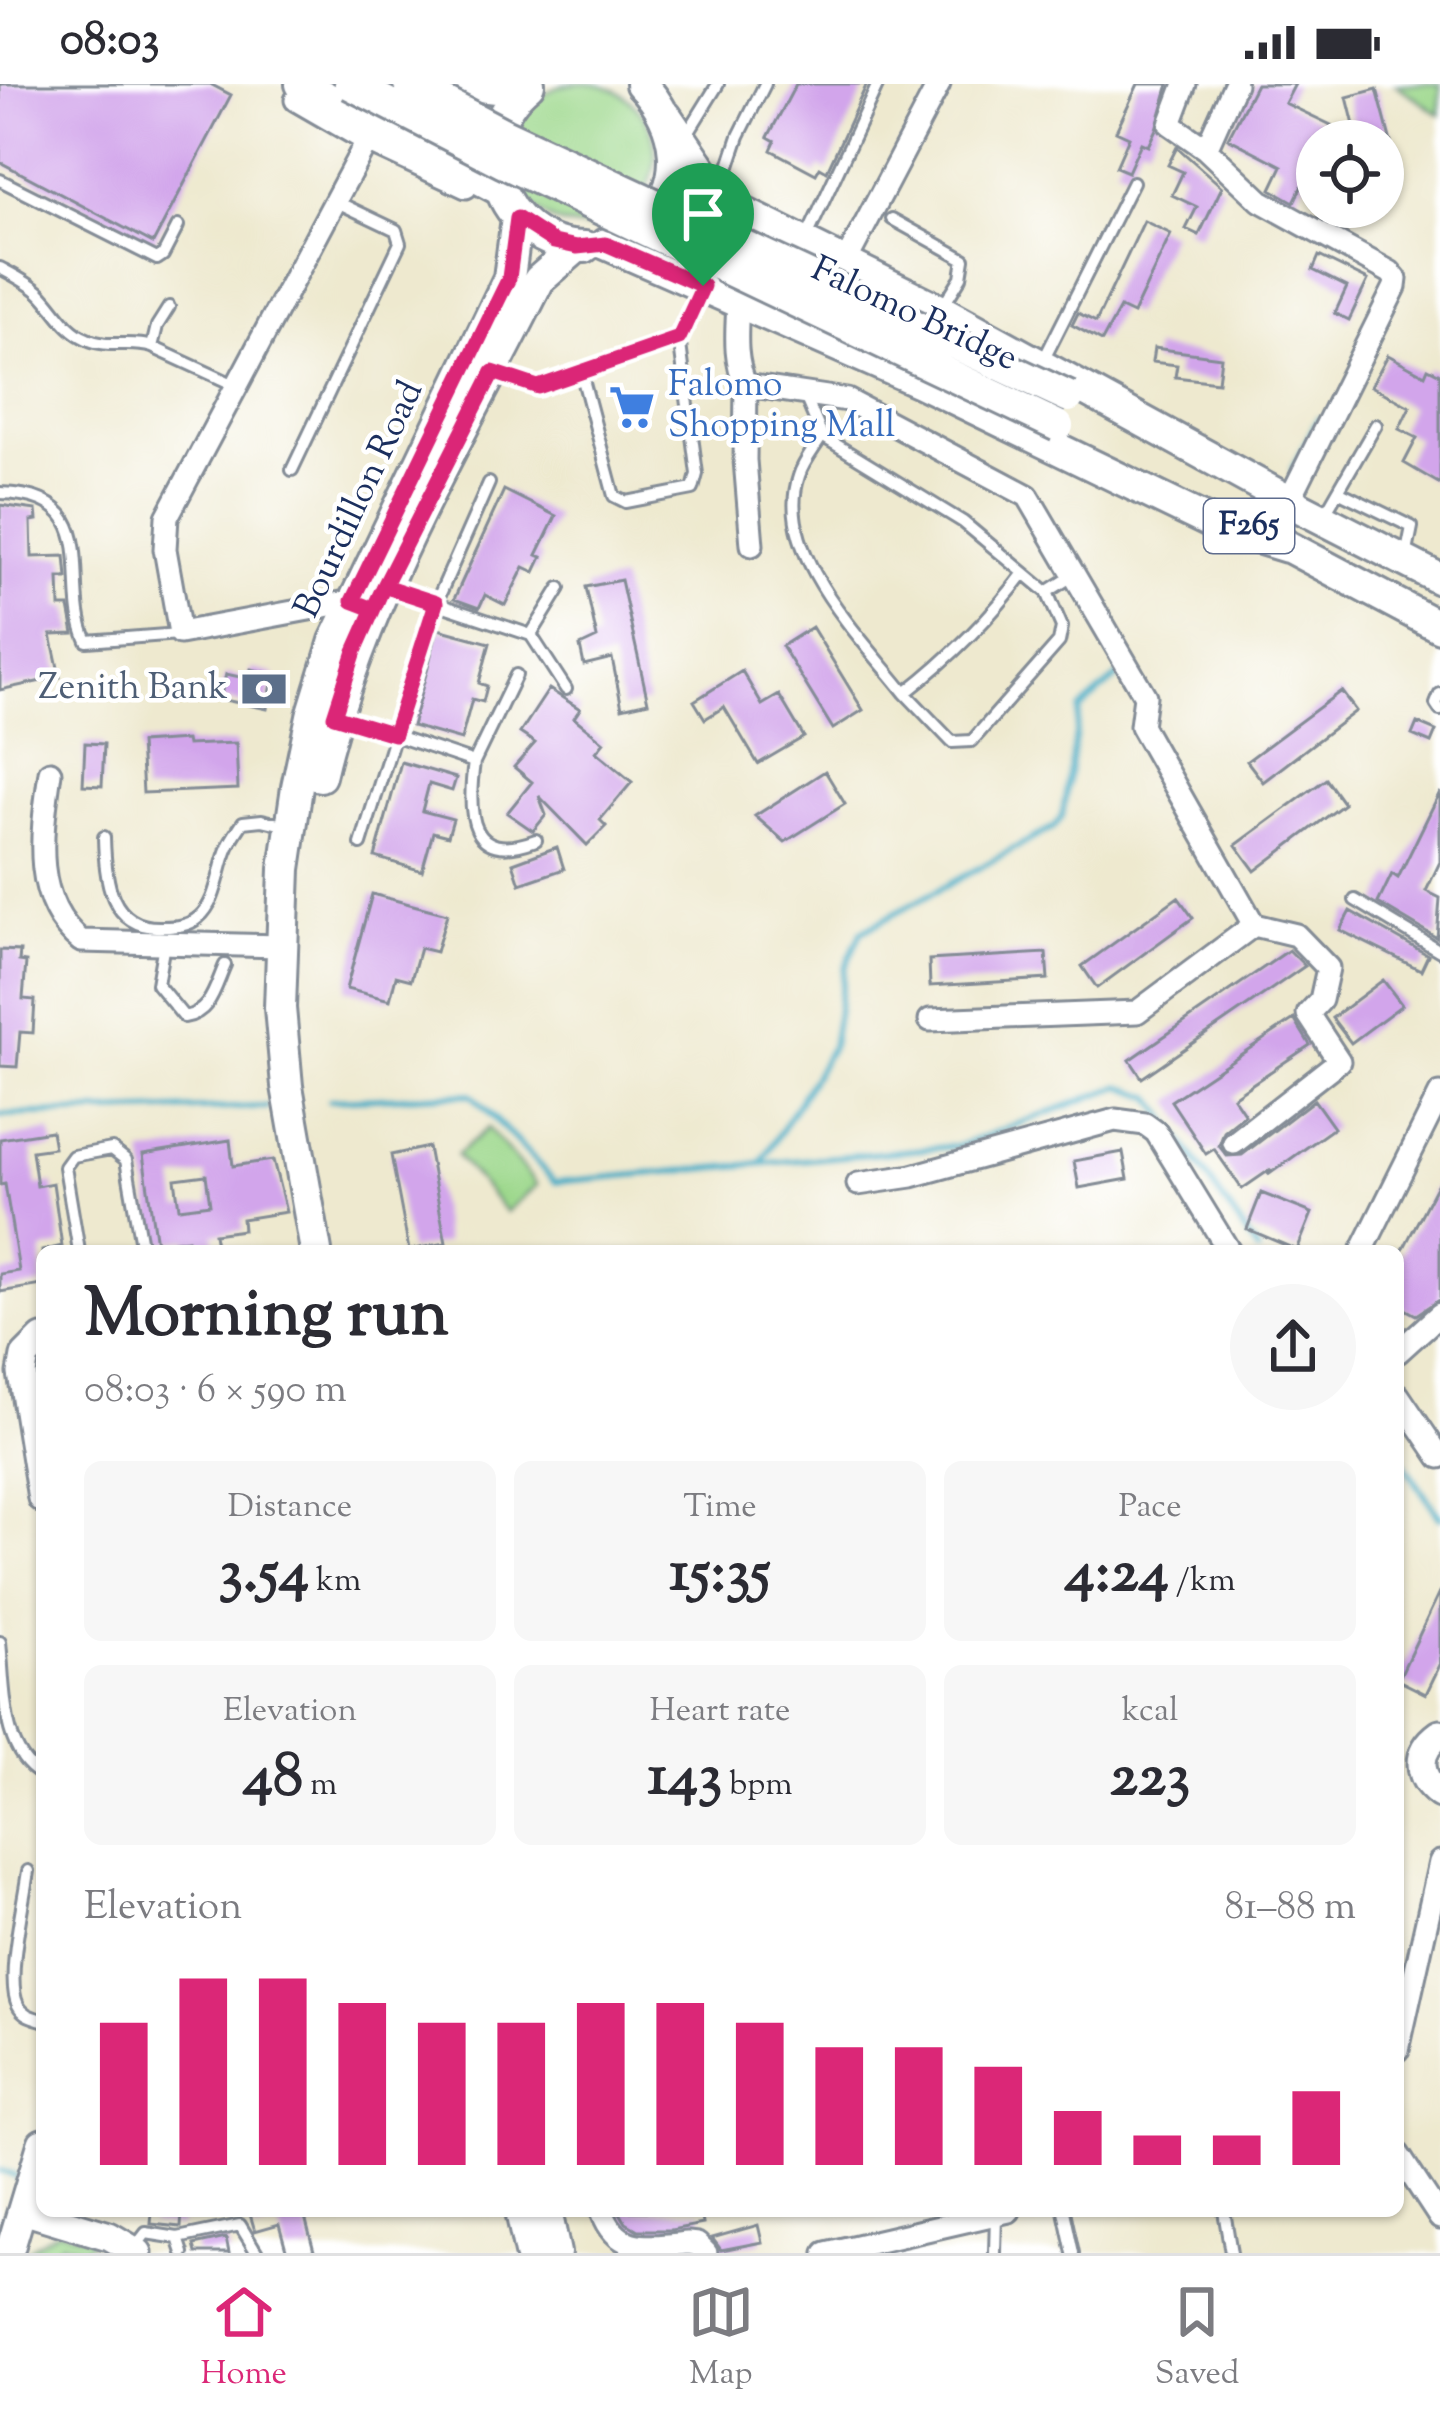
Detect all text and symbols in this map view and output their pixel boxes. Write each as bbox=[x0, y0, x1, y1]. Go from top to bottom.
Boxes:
text: 08:03 bbox=[60, 10, 160, 75]
map controls bbox=[1296, 120, 1404, 228]
button: locate bbox=[1296, 120, 1404, 228]
pin bbox=[652, 163, 754, 286]
icon: arrive bbox=[670, 181, 736, 247]
street label: Falomo Bridge bbox=[802, 244, 1026, 386]
place label: Falomo Shopping Mall bbox=[668, 360, 895, 453]
street label: Bourdillon Road bbox=[282, 373, 438, 627]
supermarket icon: Falomo Shopping Mall bbox=[607, 382, 657, 432]
road number: F265 bbox=[1204, 499, 1294, 553]
place label: Zenith Bank bbox=[38, 663, 228, 715]
bank icon: Zenith Bank bbox=[239, 664, 289, 714]
text: Morning run bbox=[84, 1271, 449, 1366]
button: share bbox=[1230, 1284, 1356, 1410]
text: 08:03 · 6 × 590 m bbox=[84, 1364, 347, 1420]
text: Distance bbox=[228, 1484, 352, 1532]
text: Time bbox=[683, 1484, 757, 1532]
text: Pace bbox=[1118, 1484, 1182, 1532]
text: 3.54 bbox=[219, 1532, 309, 1619]
text: 15:35 bbox=[669, 1532, 771, 1619]
text: 4:24 bbox=[1065, 1532, 1169, 1619]
text: km bbox=[309, 1558, 361, 1606]
text: /km bbox=[1169, 1558, 1235, 1606]
text: Elevation bbox=[223, 1688, 357, 1736]
text: Heart rate bbox=[650, 1688, 790, 1736]
text: kcal bbox=[1122, 1688, 1178, 1736]
text: 48 bbox=[243, 1736, 303, 1823]
text: 143 bbox=[647, 1736, 722, 1823]
text: 223 bbox=[1110, 1736, 1190, 1823]
text: m bbox=[303, 1762, 337, 1810]
text: bpm bbox=[722, 1762, 793, 1810]
text: Elevation bbox=[84, 1881, 242, 1937]
text: 81–88 m bbox=[1225, 1881, 1356, 1937]
tab: Home bbox=[200, 2279, 287, 2399]
tab: Map bbox=[688, 2279, 754, 2399]
tab: Saved bbox=[1155, 2279, 1240, 2399]

